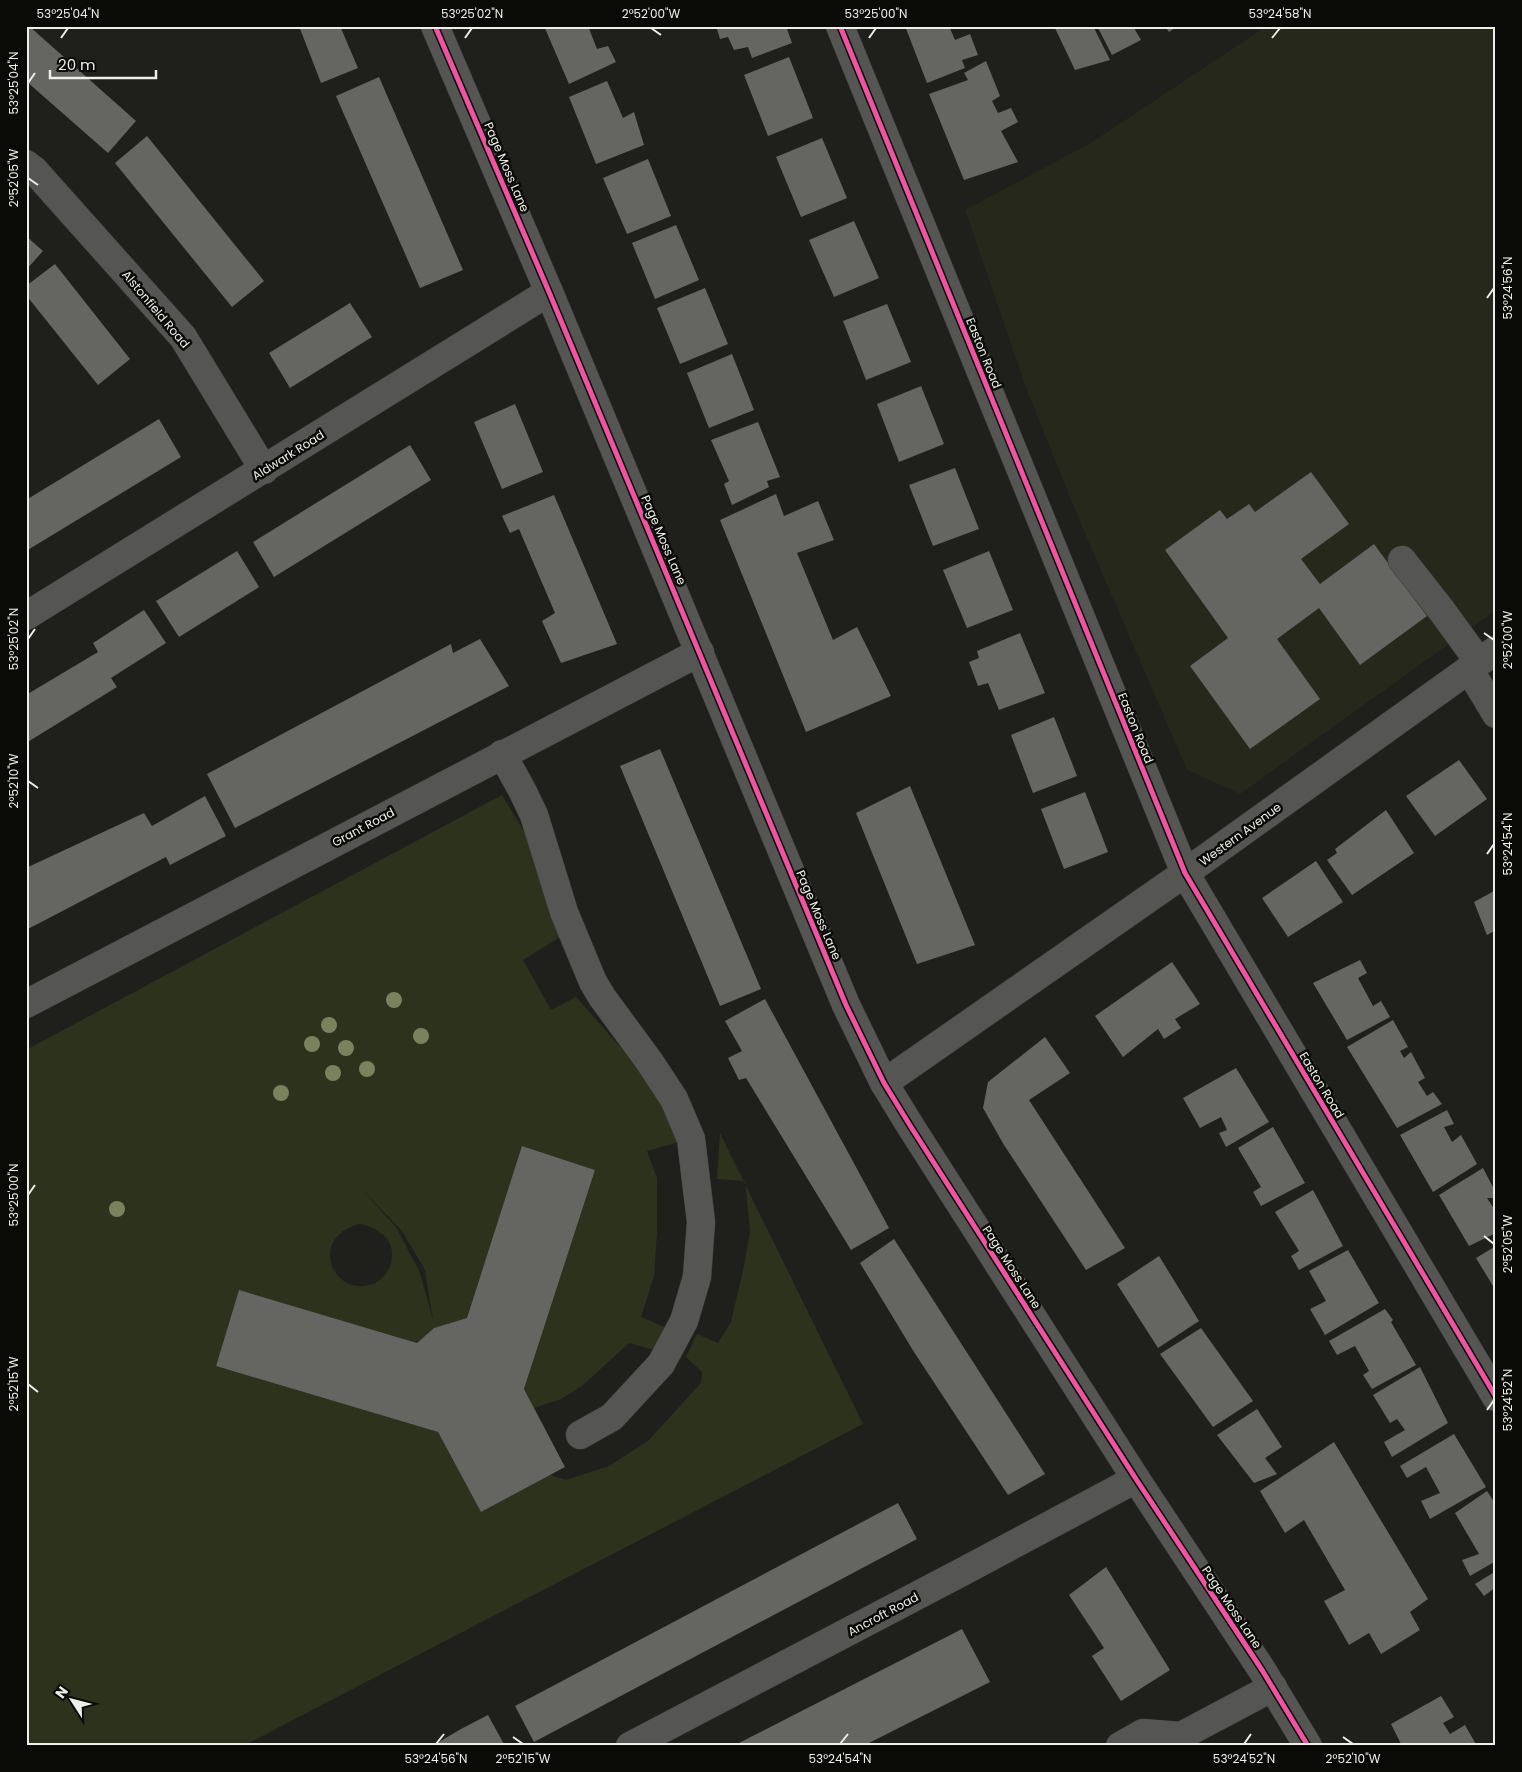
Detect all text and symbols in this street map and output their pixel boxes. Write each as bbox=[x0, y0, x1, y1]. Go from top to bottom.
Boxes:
text: 53°25'04"N bbox=[37, 5, 99, 22]
text: 53°25'02"N bbox=[441, 5, 503, 22]
text: 2°52'00"W bbox=[622, 5, 681, 22]
text: 53°25'00"N bbox=[845, 5, 907, 22]
text: 53°24'58"N bbox=[1249, 5, 1311, 22]
scale bar bbox=[50, 48, 156, 80]
text: 53°25'04"N bbox=[5, 52, 22, 114]
text: 20 m bbox=[58, 54, 96, 75]
street label: Page Moss Lane bbox=[480, 120, 534, 214]
text: 2°52'05"W bbox=[5, 148, 22, 207]
text: 53°24'56"N bbox=[1499, 257, 1516, 319]
street label: Alstonfield Road bbox=[118, 266, 194, 352]
street label: Easton Road bbox=[962, 315, 1006, 391]
street label: Aldwark Road bbox=[249, 426, 327, 484]
street label: Page Moss Lane bbox=[637, 493, 691, 587]
text: 53°25'02"N bbox=[5, 608, 22, 670]
text: 2°52'00"W bbox=[1499, 610, 1516, 669]
street label: Easton Road bbox=[1114, 690, 1158, 766]
text: 2°52'10"W bbox=[5, 753, 22, 808]
street label: Western Avenue bbox=[1196, 798, 1284, 870]
street label: Grant Road bbox=[329, 803, 397, 851]
text: 53°24'54"N bbox=[1499, 813, 1516, 875]
street label: Page Moss Lane bbox=[792, 868, 846, 962]
street label: Easton Road bbox=[1295, 1049, 1349, 1121]
text: 53°25'00"N bbox=[5, 1164, 22, 1226]
text: 2°52'05"W bbox=[1499, 1214, 1516, 1273]
street label: Page Moss Lane bbox=[979, 1222, 1045, 1312]
text: 2°52'15"W bbox=[5, 1356, 22, 1411]
text: 53°24'52"N bbox=[1499, 1369, 1516, 1431]
street label: Page Moss Lane bbox=[1198, 1562, 1266, 1652]
street label: Ancroft Road bbox=[845, 1588, 921, 1640]
north arrow bbox=[48, 1674, 98, 1724]
text: N bbox=[50, 1682, 73, 1702]
text: 53°24'56"N bbox=[405, 1750, 467, 1767]
text: 2°52'15"W bbox=[496, 1750, 551, 1767]
text: 53°24'54"N bbox=[809, 1750, 871, 1767]
text: 53°24'52"N bbox=[1213, 1750, 1275, 1767]
text: 2°52'10"W bbox=[1326, 1750, 1381, 1767]

